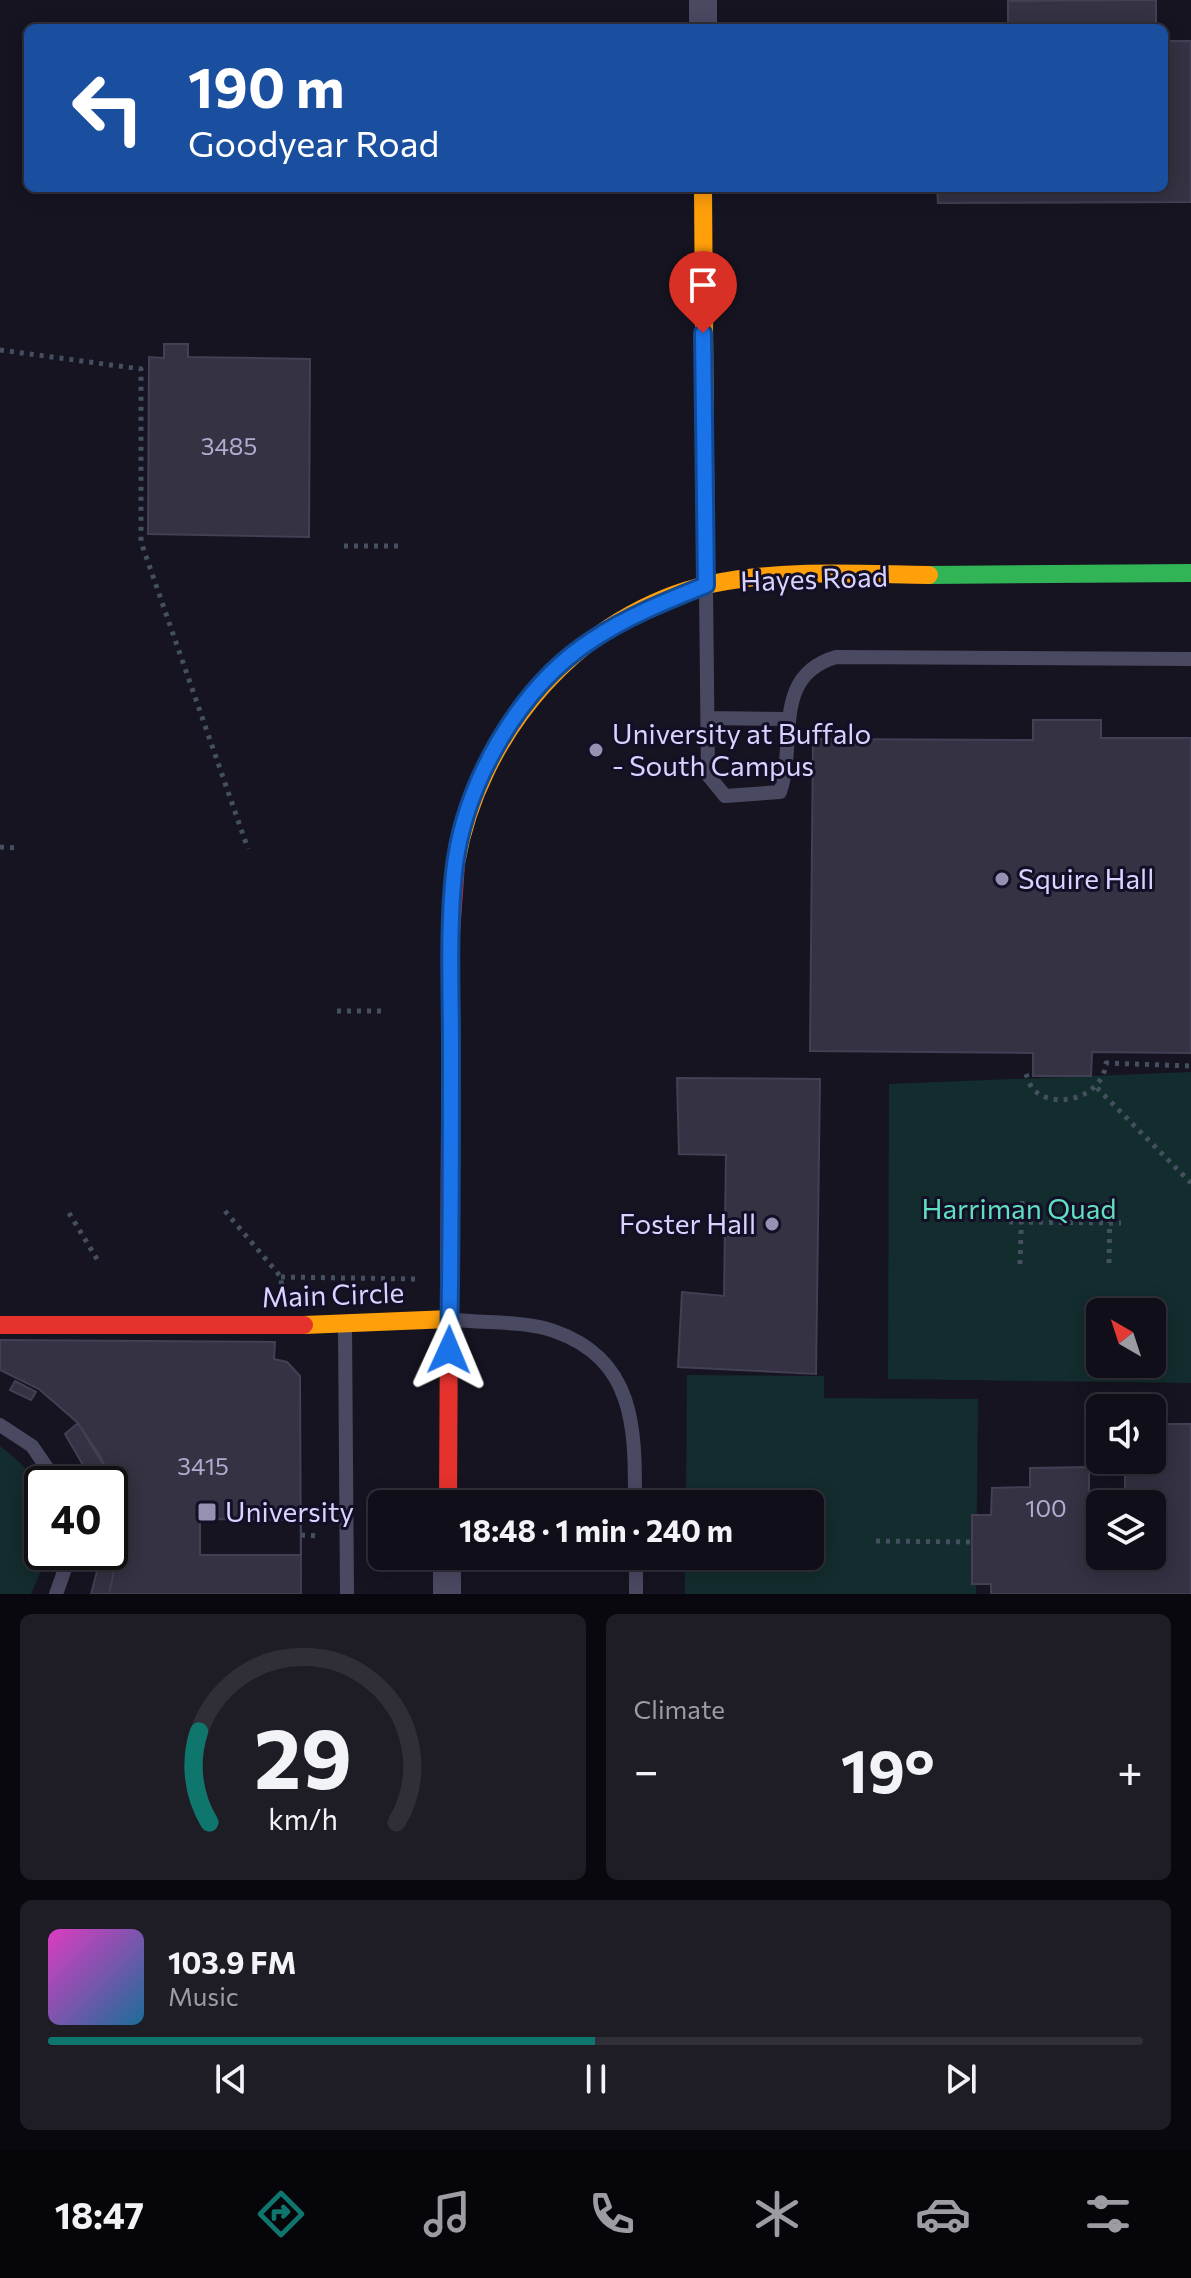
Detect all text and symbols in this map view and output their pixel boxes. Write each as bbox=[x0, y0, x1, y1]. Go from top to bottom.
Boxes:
text: 190 m bbox=[188, 51, 345, 120]
icon: left bbox=[56, 56, 160, 160]
text: Goodyear Road bbox=[188, 120, 439, 164]
pin bbox=[669, 251, 737, 333]
icon: arrive bbox=[681, 263, 725, 307]
house number: 3485 bbox=[201, 431, 257, 460]
street label: Hayes Road bbox=[740, 558, 888, 598]
place label: University at Buffalo - South Campus bbox=[612, 716, 871, 782]
marker: University at Buffalo - South Campus bbox=[587, 741, 605, 759]
place label: Squire Hall bbox=[1018, 861, 1154, 895]
marker: Squire Hall bbox=[993, 870, 1011, 888]
park label: Harriman Quad bbox=[921, 1191, 1117, 1225]
place label: Foster Hall bbox=[619, 1206, 756, 1240]
marker: Foster Hall bbox=[763, 1215, 781, 1233]
street label: Main Circle bbox=[261, 1275, 405, 1313]
north arrow bbox=[1086, 1298, 1166, 1378]
map controls bbox=[1086, 1298, 1166, 1570]
position arrow bbox=[407, 1308, 491, 1392]
button: sound bbox=[1086, 1394, 1166, 1474]
house number: 3415 bbox=[177, 1451, 229, 1480]
speed limit sign: 40 bbox=[24, 1466, 128, 1570]
button: layers bbox=[1086, 1490, 1166, 1570]
house number: 100 bbox=[1025, 1493, 1067, 1522]
place label: University bbox=[225, 1494, 354, 1528]
marker: University bbox=[196, 1501, 218, 1523]
text: 18:48 · 1 min · 240 m bbox=[459, 1511, 733, 1548]
text: Climate bbox=[634, 1693, 725, 1724]
text: 29 bbox=[254, 1704, 352, 1806]
text: 19° bbox=[841, 1732, 935, 1805]
text: − bbox=[634, 1742, 659, 1796]
text: + bbox=[1117, 1742, 1143, 1796]
text: km/h bbox=[268, 1801, 338, 1836]
text: 103.9 FM bbox=[168, 1943, 296, 1980]
text: Music bbox=[168, 1980, 239, 2011]
icon: previous bbox=[209, 2057, 253, 2101]
icon: pause bbox=[574, 2057, 618, 2101]
icon: next bbox=[939, 2057, 983, 2101]
icon: directions bbox=[253, 2186, 309, 2242]
icon: music bbox=[419, 2186, 475, 2242]
icon: phone bbox=[584, 2186, 640, 2242]
icon: climate bbox=[749, 2186, 805, 2242]
icon: car bbox=[915, 2186, 971, 2242]
icon: filters bbox=[1080, 2186, 1136, 2242]
text: 18:47 bbox=[55, 2192, 144, 2236]

